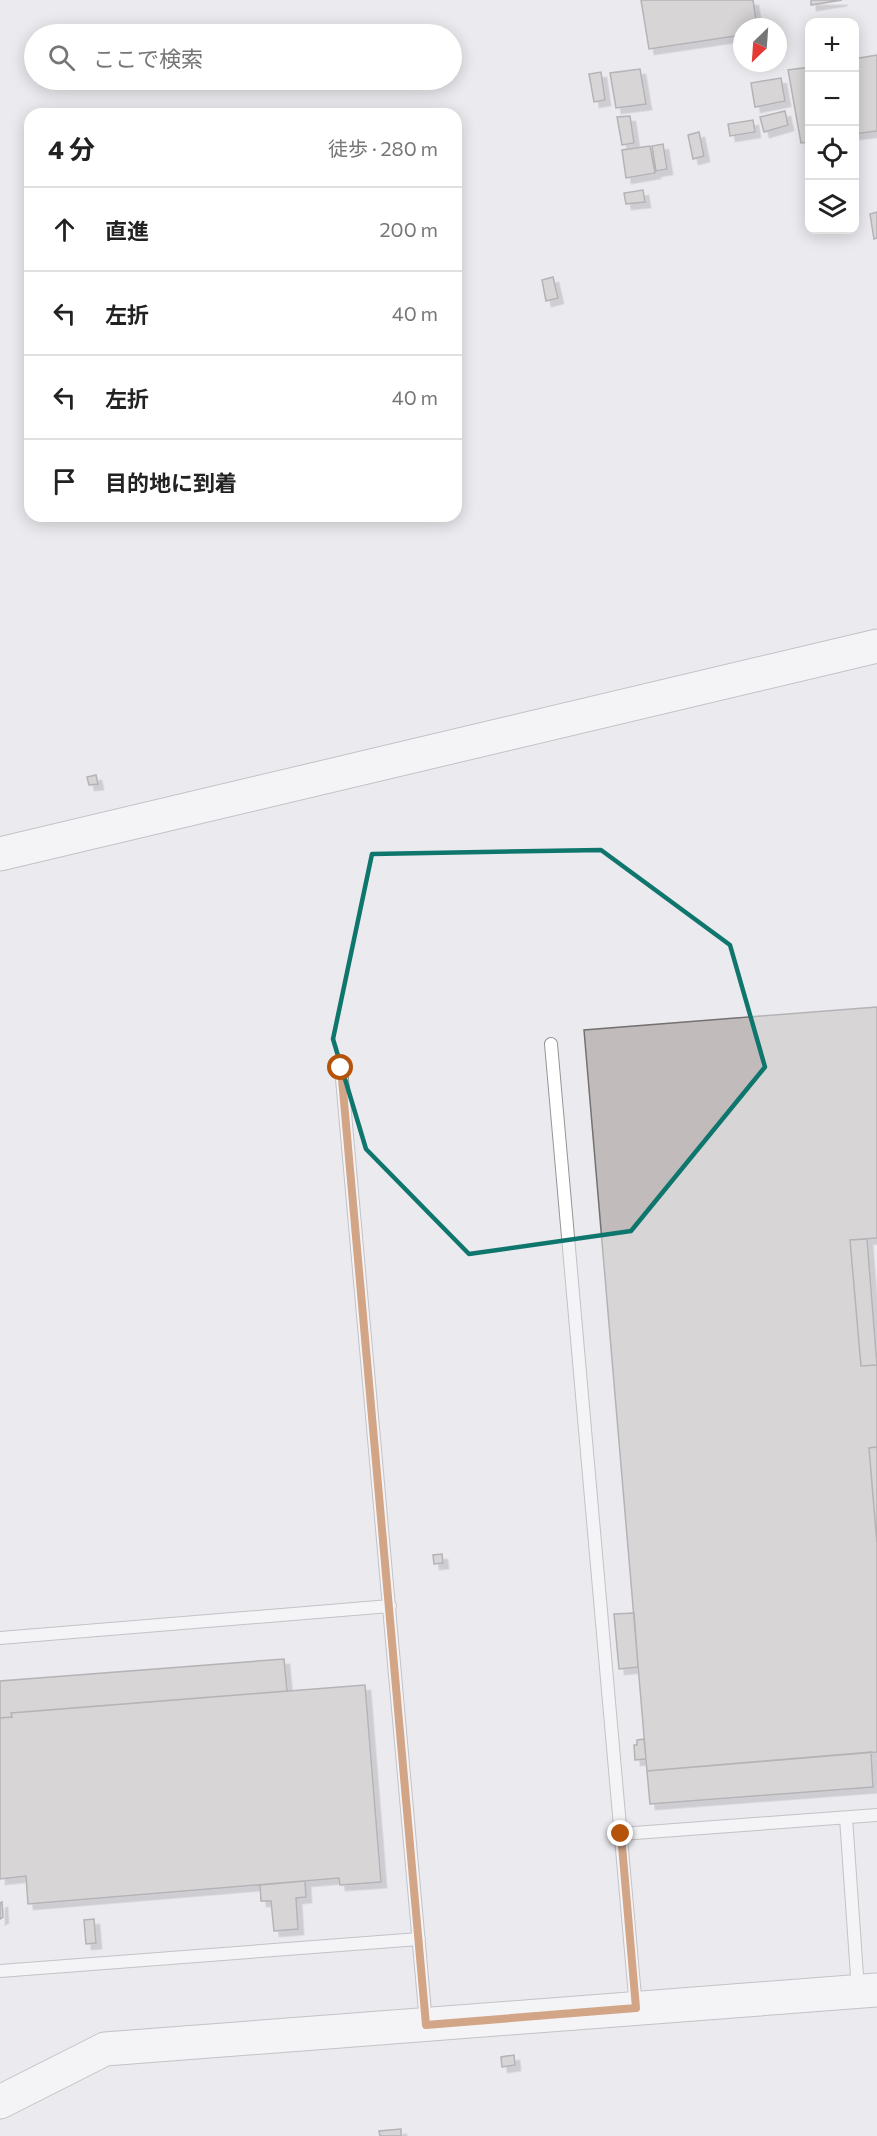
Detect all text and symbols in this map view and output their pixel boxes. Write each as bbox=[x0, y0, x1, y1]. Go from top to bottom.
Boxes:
north arrow bbox=[733, 18, 787, 72]
map controls bbox=[805, 18, 859, 234]
button: + bbox=[805, 18, 859, 72]
search box bbox=[24, 24, 462, 90]
icon: search bbox=[45, 41, 78, 74]
text: ここで検索 bbox=[93, 45, 203, 72]
button: − bbox=[805, 72, 859, 126]
button: locate bbox=[805, 126, 859, 180]
text: 4 分 bbox=[48, 133, 95, 164]
text: 徒歩 · 280 m bbox=[328, 136, 438, 160]
button: layers bbox=[805, 180, 859, 234]
icon: ahead bbox=[48, 213, 81, 246]
text: 直進 bbox=[105, 217, 149, 244]
text: 200 m bbox=[380, 217, 438, 241]
icon: left bbox=[48, 297, 81, 330]
text: 左折 bbox=[105, 301, 149, 328]
text: 40 m bbox=[392, 301, 438, 325]
icon: left bbox=[48, 381, 81, 414]
text: 左折 bbox=[105, 385, 149, 412]
text: 40 m bbox=[392, 385, 438, 409]
icon: arrive bbox=[48, 465, 81, 498]
text: 目的地に到着 bbox=[105, 469, 237, 496]
route start bbox=[327, 1054, 353, 1080]
route end bbox=[607, 1820, 633, 1846]

